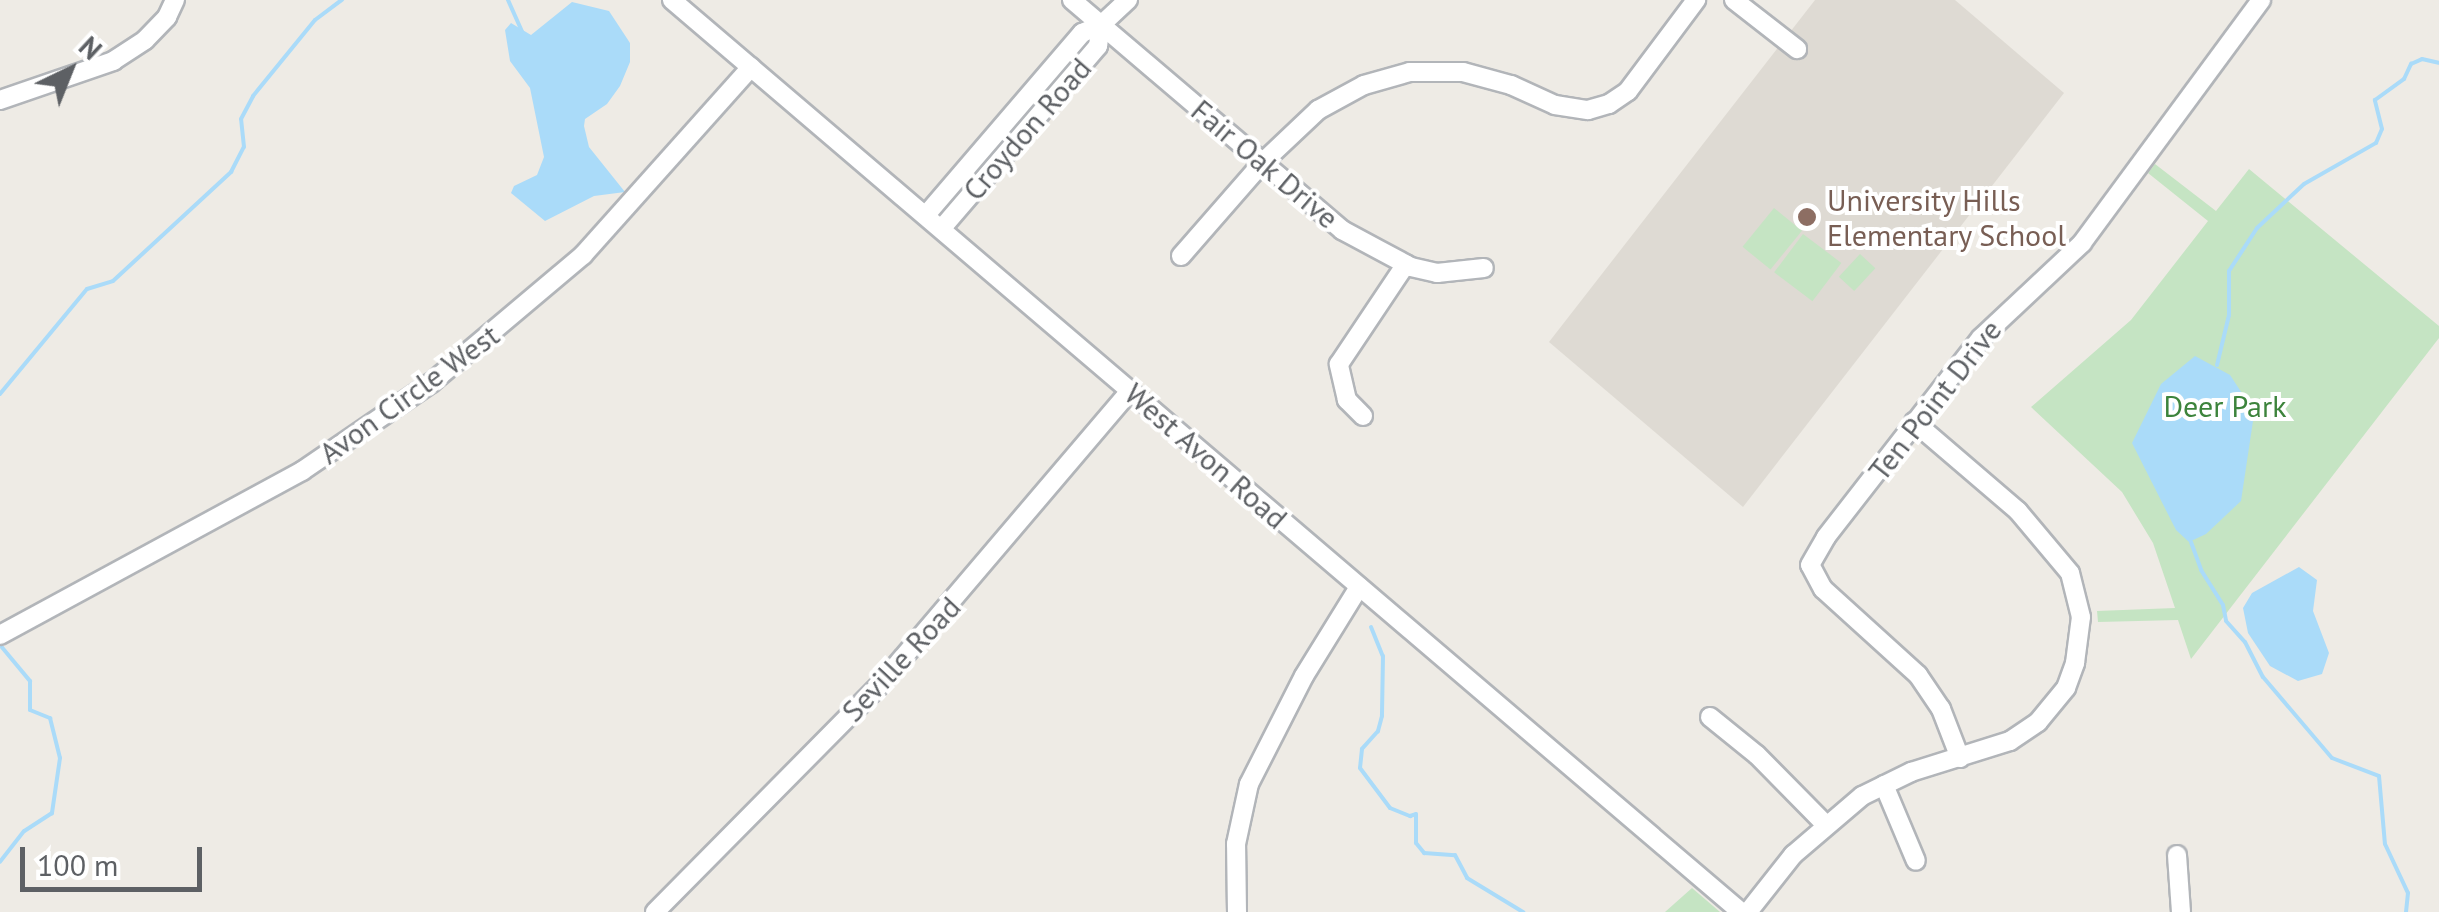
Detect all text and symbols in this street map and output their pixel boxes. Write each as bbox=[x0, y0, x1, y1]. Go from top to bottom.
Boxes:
north arrow bbox=[20, 20, 120, 120]
text: N bbox=[71, 28, 110, 68]
street label: Croydon Road bbox=[955, 51, 1099, 207]
street label: Fair Oak Drive bbox=[1184, 92, 1346, 236]
place label: University Hills Elementary School bbox=[1827, 182, 2067, 252]
marker: University Hills Elementary School bbox=[1796, 206, 1818, 228]
street label: Ten Point Drive bbox=[1861, 312, 2009, 488]
street label: Avon Circle West bbox=[312, 317, 506, 471]
street label: West Avon Road bbox=[1117, 375, 1295, 537]
park label: Deer Park bbox=[2163, 388, 2287, 424]
street label: Seville Road bbox=[834, 589, 968, 729]
scale bar bbox=[25, 827, 208, 889]
text: 100 m bbox=[37, 845, 118, 884]

